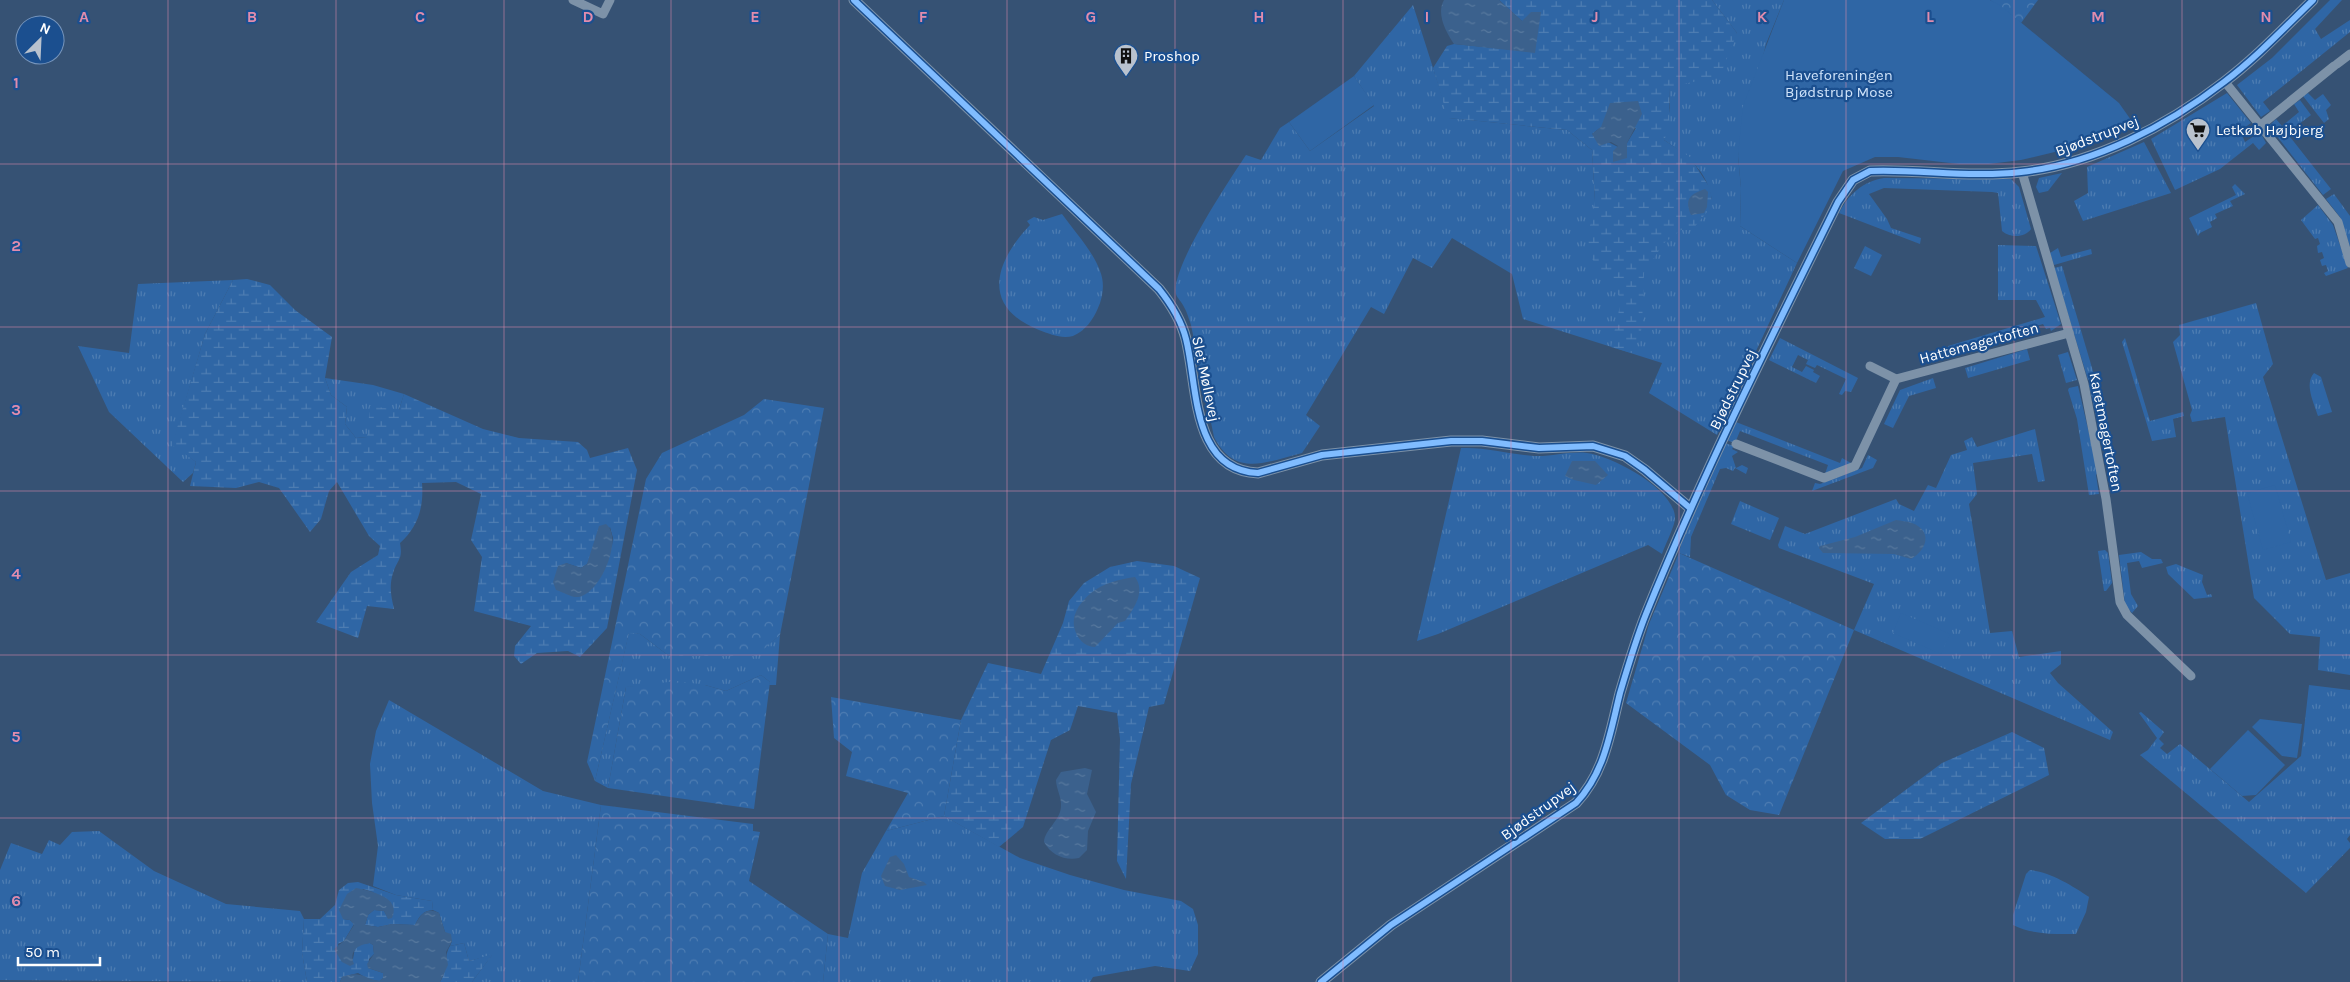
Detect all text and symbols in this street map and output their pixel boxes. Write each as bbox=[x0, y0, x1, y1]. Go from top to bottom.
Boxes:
text: A bbox=[79, 7, 89, 26]
text: B bbox=[247, 7, 257, 26]
text: C bbox=[415, 7, 425, 26]
text: D bbox=[583, 7, 594, 26]
text: E bbox=[750, 7, 760, 26]
text: F bbox=[919, 7, 928, 26]
text: G bbox=[1086, 7, 1096, 26]
text: H bbox=[1253, 7, 1265, 26]
text: I bbox=[1425, 7, 1429, 26]
text: J bbox=[1591, 7, 1599, 26]
text: K bbox=[1757, 7, 1768, 26]
text: L bbox=[1926, 7, 1934, 26]
text: M bbox=[2091, 7, 2105, 26]
text: N bbox=[2260, 7, 2272, 26]
north arrow bbox=[15, 15, 65, 65]
text: N bbox=[37, 19, 53, 38]
building icon: Proshop bbox=[1113, 43, 1139, 77]
place label: Proshop bbox=[1144, 47, 1200, 65]
park label: Haveforeningen Bjødstrup Mose bbox=[1785, 66, 1893, 101]
text: 1 bbox=[13, 73, 19, 92]
street label: Bjødstrupvej bbox=[2053, 112, 2141, 160]
supermarket icon: Letkøb Højbjerg bbox=[2185, 117, 2211, 151]
place label: Letkøb Højbjerg bbox=[2216, 121, 2324, 139]
text: 2 bbox=[11, 236, 21, 255]
street label: Hattemagertoften bbox=[1917, 318, 2041, 368]
street label: Slet Møllevej bbox=[1188, 335, 1224, 423]
street label: Bjødstrupvej bbox=[1706, 346, 1760, 432]
street label: Karetmagertoften bbox=[2086, 371, 2126, 493]
text: 3 bbox=[11, 400, 21, 419]
text: 4 bbox=[11, 564, 21, 583]
text: 5 bbox=[11, 727, 21, 746]
street label: Bjødstrupvej bbox=[1497, 778, 1579, 844]
text: 6 bbox=[11, 891, 21, 910]
scale bar bbox=[18, 934, 100, 966]
text: 50 m bbox=[25, 943, 60, 961]

